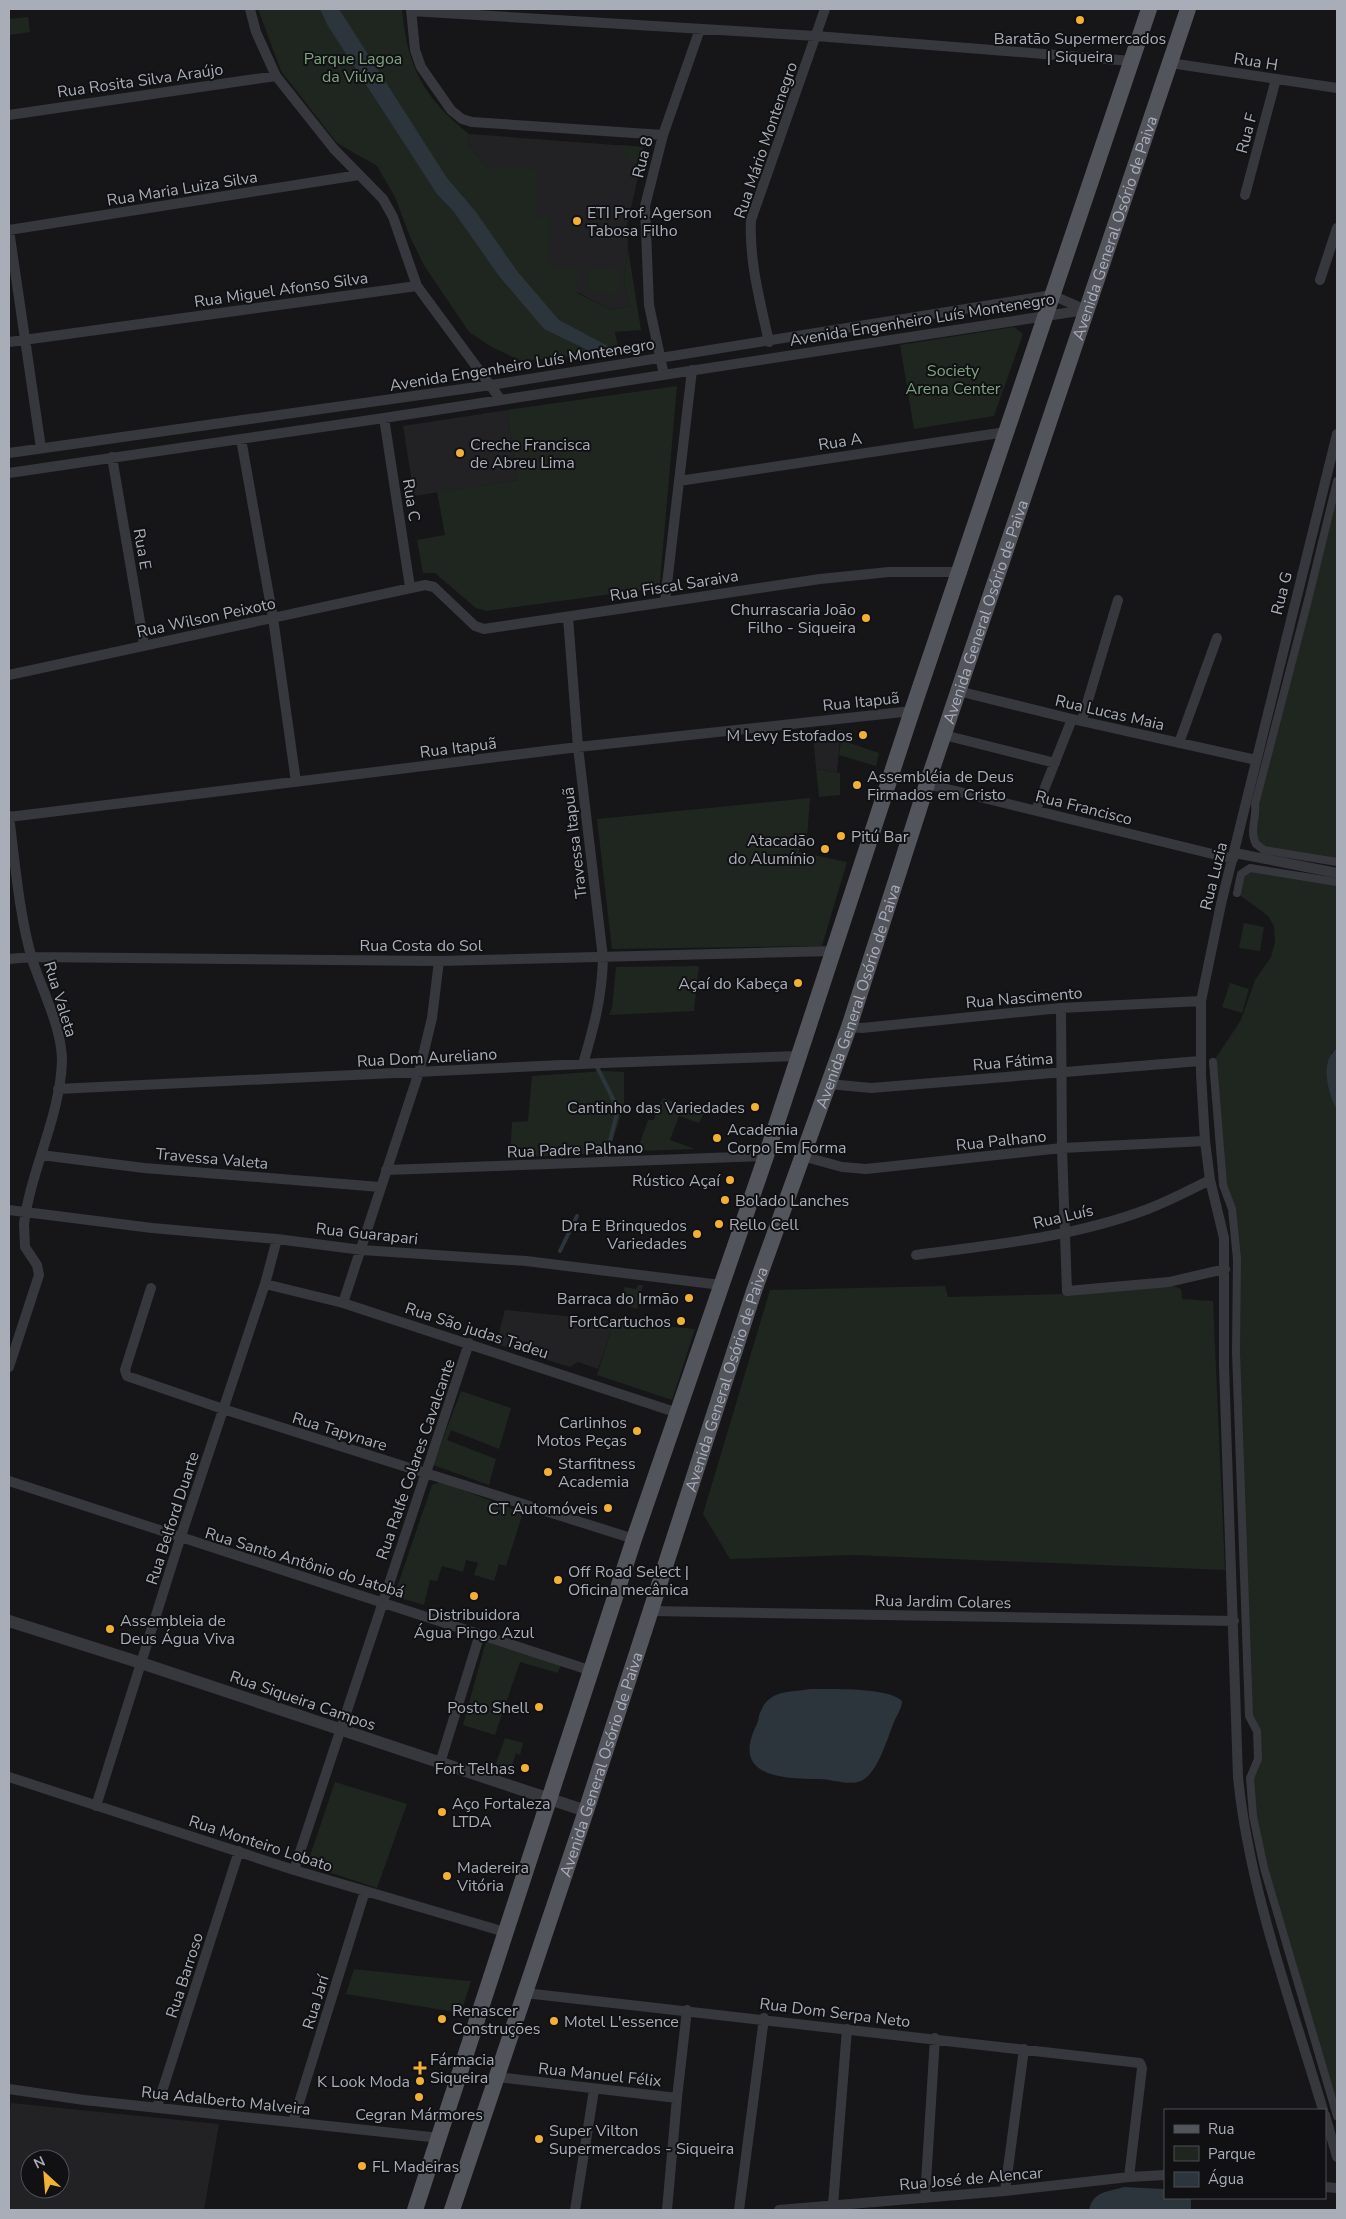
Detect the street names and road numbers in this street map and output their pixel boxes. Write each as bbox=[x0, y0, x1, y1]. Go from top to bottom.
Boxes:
street label: Rua H bbox=[1232, 48, 1280, 76]
street label: Rua Rosita Silva Araújo bbox=[56, 58, 225, 104]
street label: Rua Mário Montenegro bbox=[729, 59, 803, 221]
street label: Rua F bbox=[1231, 110, 1263, 156]
street label: Avenida General Osório de Paiva bbox=[1067, 113, 1163, 343]
street label: Rua 8 bbox=[627, 134, 659, 180]
street label: Rua Maria Luiza Silva bbox=[105, 166, 259, 212]
street label: Rua Miguel Afonso Silva bbox=[193, 267, 370, 313]
street label: Avenida Engenheiro Luís Montenegro bbox=[788, 288, 1056, 352]
street label: Avenida Engenheiro Luís Montenegro bbox=[388, 333, 656, 397]
street label: Rua A bbox=[817, 428, 864, 456]
street label: Rua C bbox=[397, 477, 425, 523]
street label: Avenida General Osório de Paiva bbox=[938, 497, 1034, 727]
street label: Rua E bbox=[128, 527, 156, 572]
street label: Rua Fiscal Saraiva bbox=[608, 565, 740, 607]
street label: Rua G bbox=[1266, 569, 1298, 617]
street label: Rua Wilson Peixoto bbox=[135, 592, 278, 643]
street label: Rua Itapuã bbox=[822, 687, 901, 717]
street label: Rua Lucas Maia bbox=[1053, 690, 1167, 736]
street label: Rua Itapuã bbox=[418, 732, 498, 764]
street label: Rua Francisco bbox=[1033, 785, 1135, 831]
street label: Travessa Itapuã bbox=[557, 786, 593, 900]
street label: Rua Luzia bbox=[1195, 840, 1233, 913]
street label: Avenida General Osório de Paiva bbox=[811, 881, 906, 1112]
street label: Rua Costa do Sol bbox=[360, 935, 483, 957]
street label: Rua Valeta bbox=[38, 959, 82, 1040]
street label: Rua Nascimento bbox=[965, 982, 1083, 1014]
street label: Rua Dom Aureliano bbox=[356, 1043, 498, 1073]
street label: Rua Fátima bbox=[972, 1048, 1054, 1076]
street label: Rua Palhano bbox=[955, 1125, 1047, 1157]
street label: Rua Padre Palhano bbox=[506, 1137, 644, 1163]
street label: Travessa Valeta bbox=[155, 1143, 269, 1175]
street label: Rua Luís bbox=[1031, 1199, 1096, 1235]
street label: Rua Guarapari bbox=[315, 1218, 419, 1250]
street label: Avenida General Osório de Paiva bbox=[680, 1264, 774, 1495]
street label: Rua São judas Tadeu bbox=[402, 1297, 551, 1365]
street label: Rua Ralfe Colares Cavalcante bbox=[371, 1356, 461, 1563]
street label: Rua Tapynare bbox=[289, 1407, 390, 1457]
street label: Rua Belford Duarte bbox=[141, 1449, 205, 1588]
street label: Rua Santo Antônio do Jatobá bbox=[202, 1522, 407, 1604]
street label: Rua Jardim Colares bbox=[875, 1590, 1011, 1614]
street label: Avenida General Osório de Paiva bbox=[555, 1649, 649, 1880]
street label: Rua Siqueira Campos bbox=[227, 1666, 379, 1736]
street label: Rua Monteiro Lobato bbox=[186, 1810, 336, 1878]
street label: Rua Barroso bbox=[161, 1930, 209, 2021]
street label: Rua Jarí bbox=[297, 1971, 335, 2032]
street label: Rua Dom Serpa Neto bbox=[758, 1993, 912, 2033]
street label: Rua Manuel Félix bbox=[537, 2058, 663, 2092]
street label: Rua Adalberto Malveira bbox=[140, 2081, 312, 2121]
street label: Rua José de Alencar bbox=[898, 2162, 1044, 2196]

